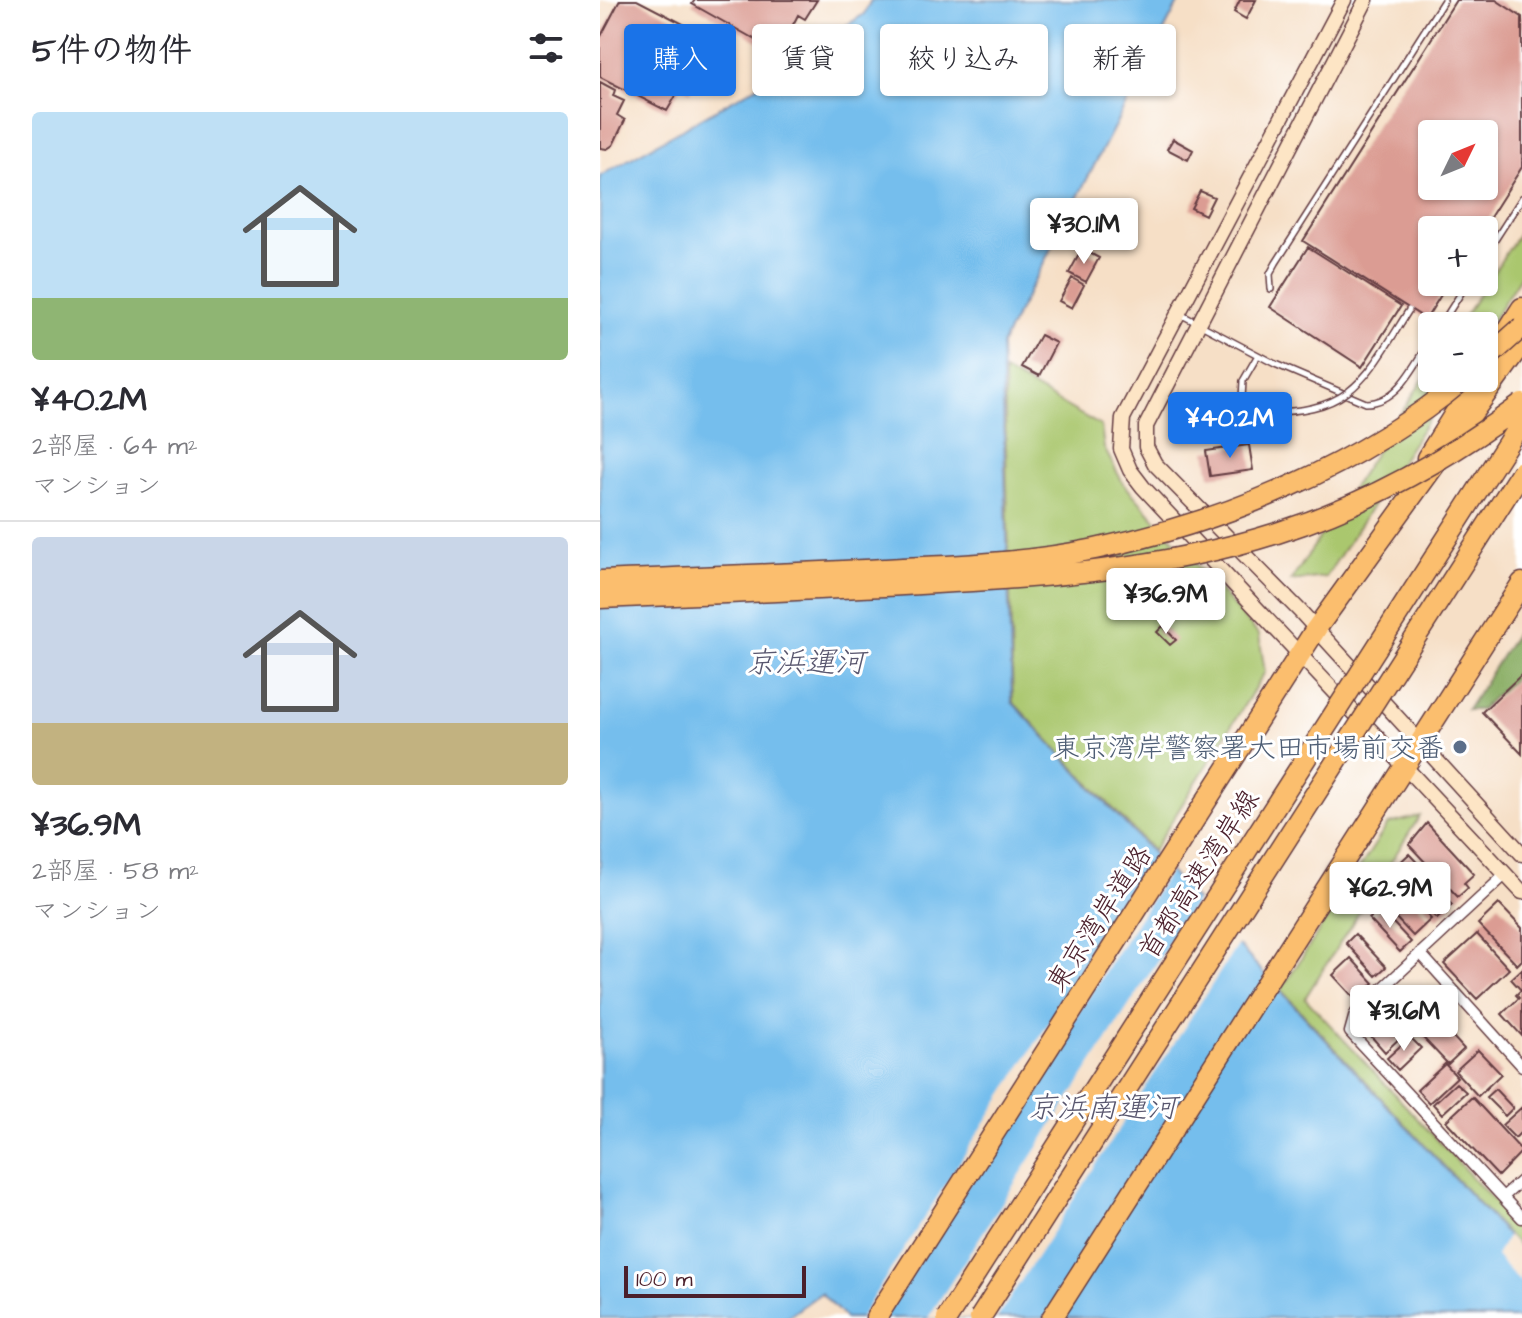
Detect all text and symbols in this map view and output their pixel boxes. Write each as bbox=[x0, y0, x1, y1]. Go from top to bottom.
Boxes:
chip: 購入 bbox=[624, 24, 736, 96]
chip: 賃貸 bbox=[752, 24, 864, 96]
chip: 絞り込み bbox=[880, 24, 1048, 96]
chip: 新着 bbox=[1064, 24, 1176, 96]
icon: filters bbox=[524, 26, 568, 70]
text: 5件の物件 bbox=[32, 27, 192, 75]
north arrow bbox=[1418, 120, 1498, 200]
map controls bbox=[1418, 120, 1498, 392]
icon: home bbox=[228, 164, 372, 308]
pin: ¥30.1M bbox=[1019, 198, 1149, 266]
text: ¥30.1M bbox=[1048, 206, 1120, 242]
button: + bbox=[1418, 216, 1498, 296]
button: − bbox=[1418, 312, 1498, 392]
text: ¥40.2M bbox=[32, 376, 147, 424]
pin: ¥40.2M bbox=[1165, 392, 1295, 460]
text: ¥40.2M bbox=[1186, 400, 1274, 436]
text: 2部屋 · 64 m² bbox=[32, 428, 198, 464]
text: マンション bbox=[32, 468, 161, 504]
pin: ¥36.9M bbox=[1101, 568, 1231, 636]
text: ¥36.9M bbox=[1124, 576, 1208, 612]
icon: home bbox=[228, 589, 372, 733]
water label: 京浜運河 bbox=[745, 642, 869, 684]
place label: 東京湾岸警察署大田市場前交番 bbox=[1052, 729, 1444, 768]
marker: 東京湾岸警察署大田市場前交番 bbox=[1451, 738, 1469, 756]
street label: 首都高速湾岸線 bbox=[1130, 782, 1269, 968]
text: ¥36.9M bbox=[32, 801, 141, 849]
street label: 東京湾岸道路 bbox=[1037, 838, 1161, 1000]
text: 2部屋 · 58 m² bbox=[32, 853, 199, 889]
pin: ¥62.9M bbox=[1325, 862, 1455, 930]
text: ¥62.9M bbox=[1347, 870, 1433, 906]
text: マンション bbox=[32, 893, 161, 929]
pin: ¥31.6M bbox=[1339, 985, 1469, 1053]
text: ¥31.6M bbox=[1368, 993, 1440, 1029]
water label: 京浜南運河 bbox=[1027, 1087, 1181, 1129]
scale bar bbox=[624, 1262, 806, 1298]
text: 100 m bbox=[636, 1264, 693, 1295]

